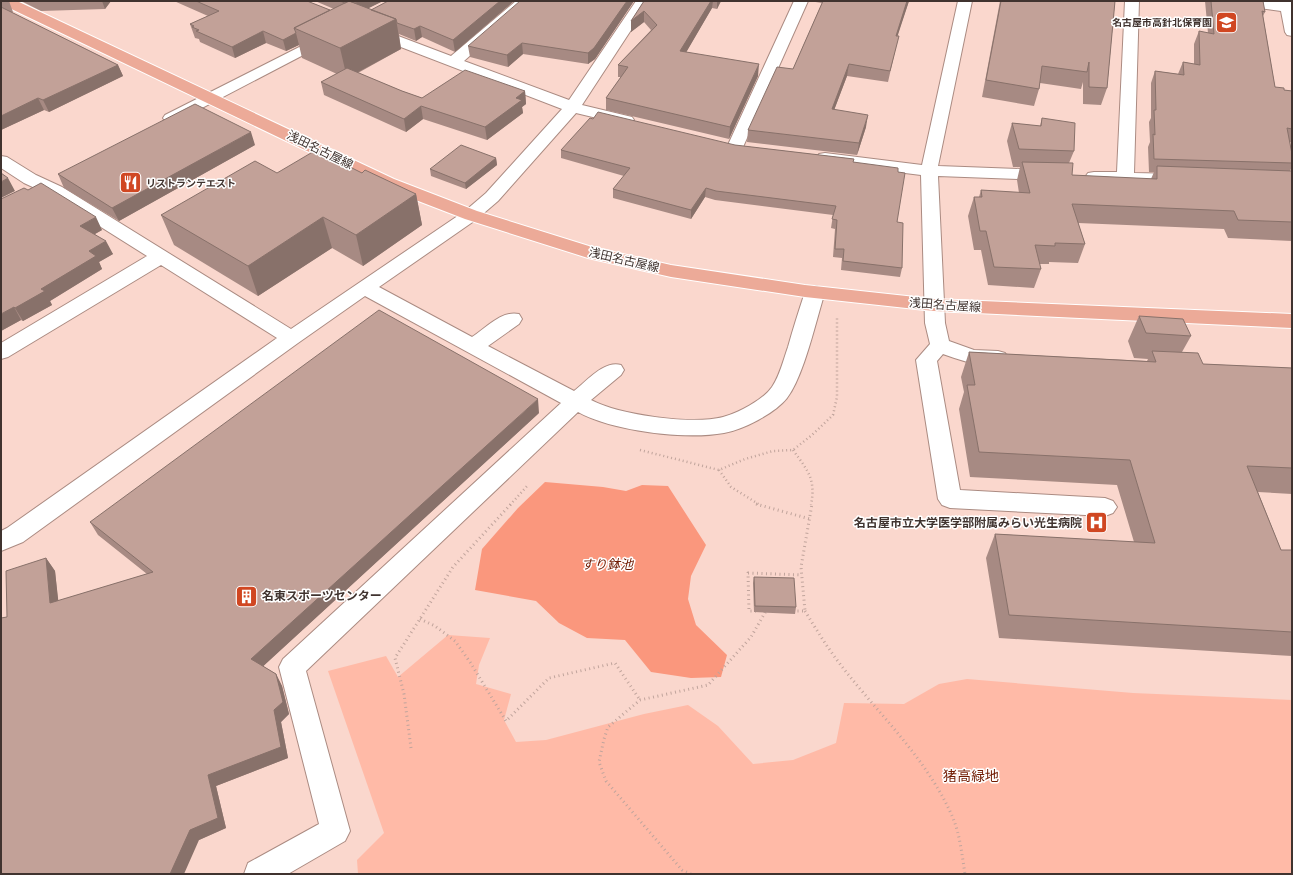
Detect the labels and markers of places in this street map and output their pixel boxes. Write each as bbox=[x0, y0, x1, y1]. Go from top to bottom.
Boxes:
school or university icon: 名古屋市高針北保育園 bbox=[1214, 9, 1240, 35]
place label: 名古屋市高針北保育園 bbox=[1112, 16, 1212, 28]
restaurant icon: リストランテエスト bbox=[118, 170, 144, 196]
place label: リストランテエスト bbox=[146, 177, 236, 189]
hospital icon: 名古屋市立大学医学部附属みらい光生病院 bbox=[1084, 510, 1110, 536]
place label: 名古屋市立大学医学部附属みらい光生病院 bbox=[854, 515, 1082, 530]
building icon: 名東スポーツセンター bbox=[233, 583, 259, 609]
place label: 名東スポーツセンター bbox=[262, 588, 382, 603]

